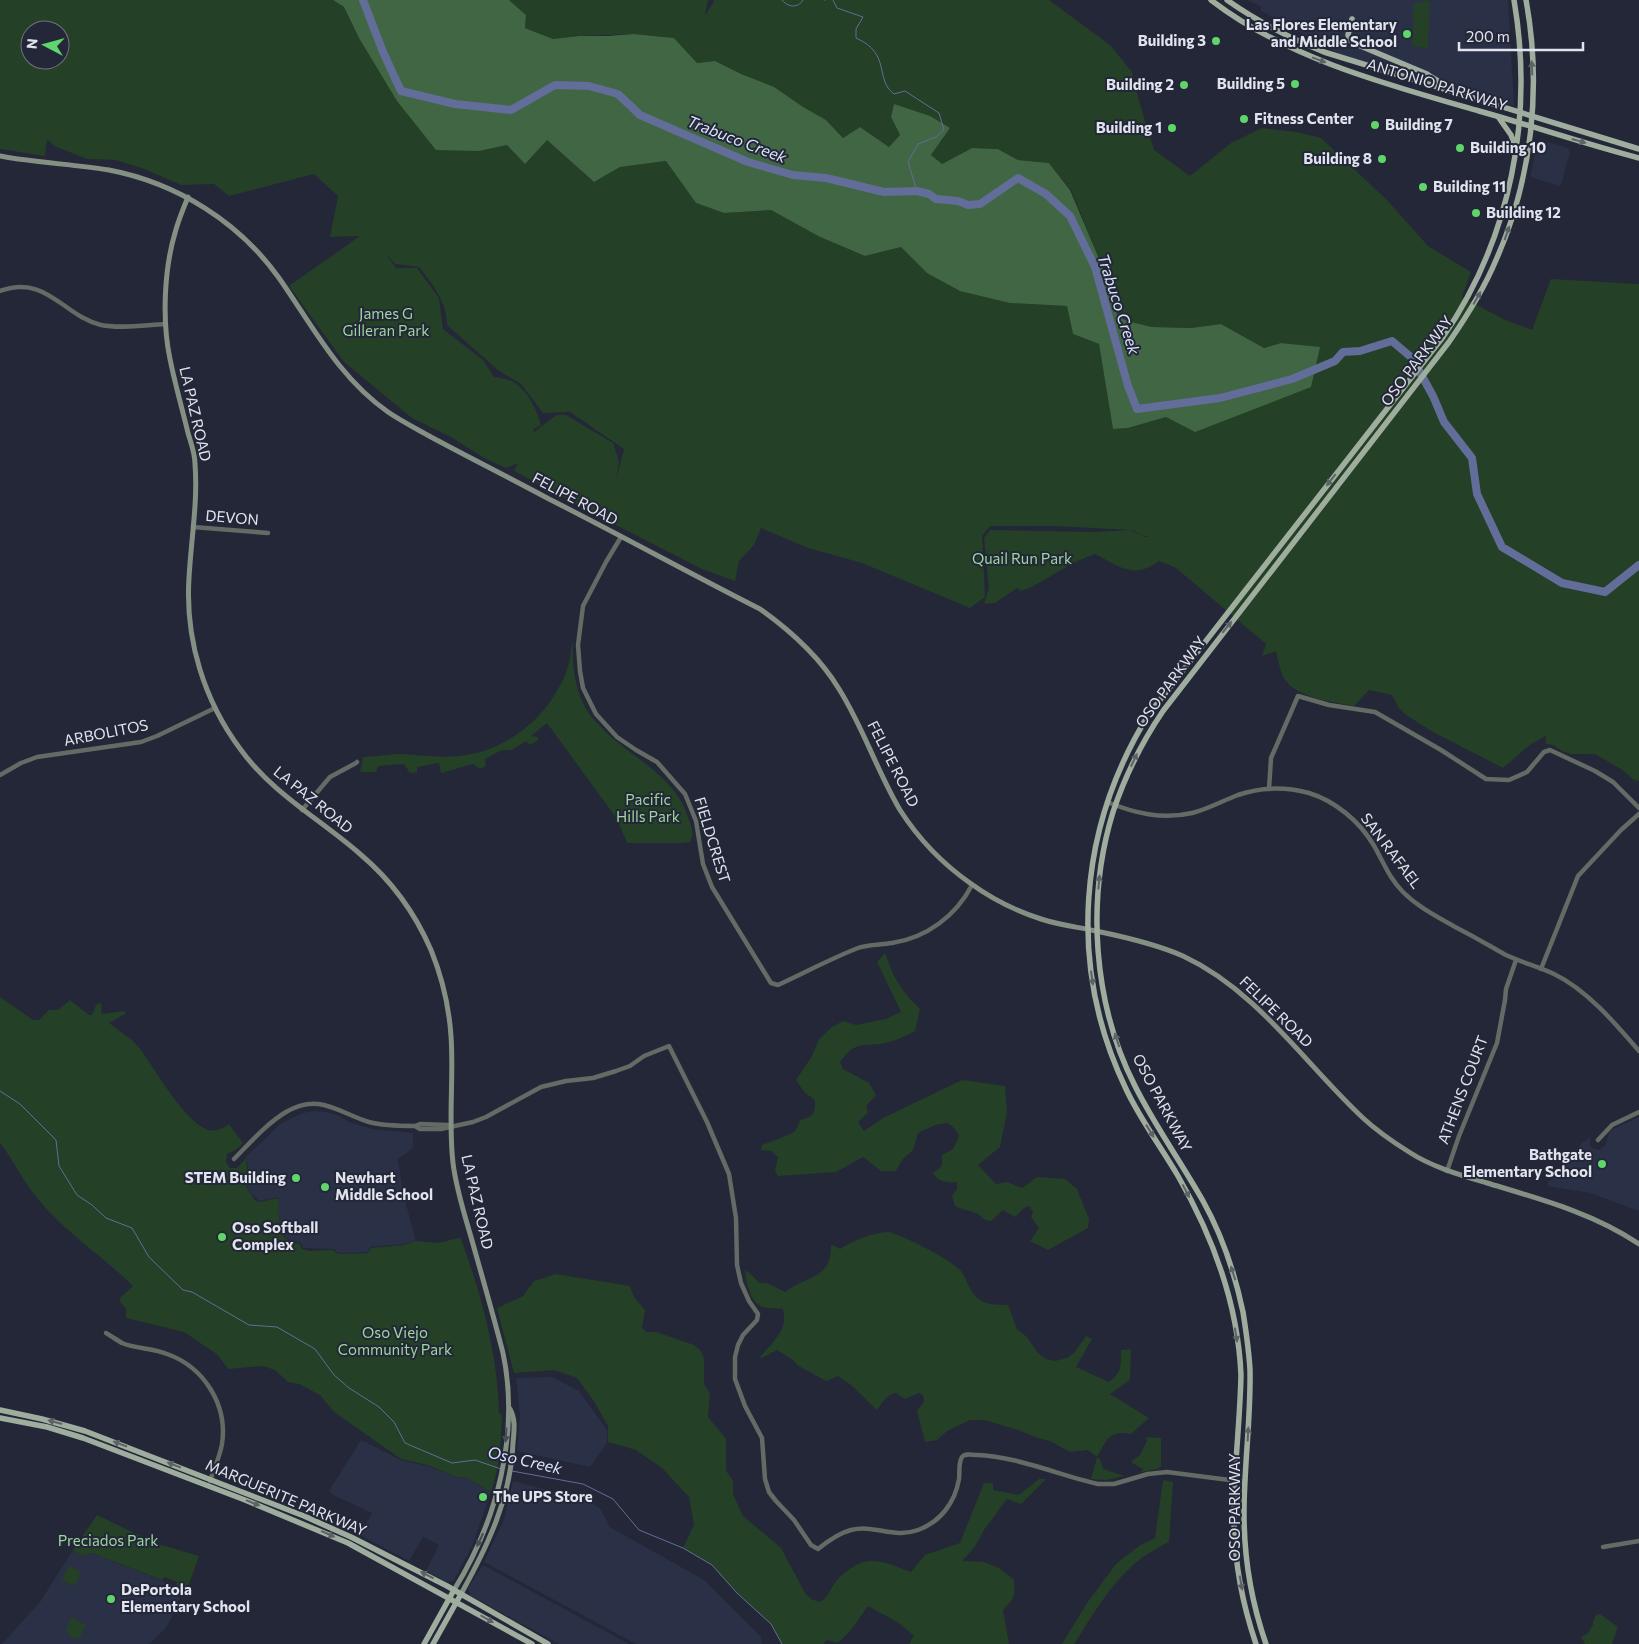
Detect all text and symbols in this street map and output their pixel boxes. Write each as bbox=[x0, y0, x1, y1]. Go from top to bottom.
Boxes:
place label: Las Flores Elementary and Middle School bbox=[1246, 15, 1398, 50]
north arrow bbox=[20, 20, 70, 70]
scale bar bbox=[1459, 20, 1583, 52]
text: 200 m bbox=[1466, 27, 1510, 45]
marker: Las Flores Elementary and Middle School bbox=[1401, 28, 1413, 40]
place label: Building 3 bbox=[1138, 31, 1206, 49]
marker: Building 3 bbox=[1210, 35, 1222, 47]
text: N bbox=[23, 37, 41, 50]
street label: ANTONIO PARKWAY bbox=[1365, 54, 1510, 114]
one-way arrow bbox=[1312, 56, 1327, 64]
one-way arrow bbox=[1528, 60, 1536, 76]
place label: Building 5 bbox=[1217, 74, 1285, 92]
place label: Building 2 bbox=[1106, 75, 1174, 93]
marker: Building 5 bbox=[1289, 78, 1301, 90]
marker: Building 2 bbox=[1178, 79, 1190, 91]
place label: Fitness Center bbox=[1254, 109, 1354, 127]
water label: Trabuco Creek bbox=[685, 111, 790, 166]
marker: Fitness Center bbox=[1238, 113, 1250, 125]
place label: Building 7 bbox=[1385, 115, 1453, 133]
place label: Building 1 bbox=[1096, 118, 1162, 136]
marker: Building 7 bbox=[1369, 119, 1381, 131]
marker: Building 1 bbox=[1166, 122, 1178, 134]
place label: Building 10 bbox=[1470, 138, 1546, 156]
one-way arrow bbox=[1571, 138, 1586, 146]
marker: Building 10 bbox=[1454, 142, 1466, 154]
place label: Building 8 bbox=[1303, 149, 1372, 167]
marker: Building 8 bbox=[1376, 153, 1388, 165]
place label: Building 11 bbox=[1433, 177, 1506, 195]
marker: Building 11 bbox=[1417, 181, 1429, 193]
place label: Building 12 bbox=[1486, 203, 1561, 221]
marker: Building 12 bbox=[1470, 207, 1482, 219]
one-way arrow bbox=[1503, 225, 1511, 240]
water label: Trabuco Creek bbox=[1094, 251, 1145, 357]
one-way arrow bbox=[1473, 291, 1481, 305]
park label: James G Gilleran Park bbox=[343, 304, 429, 339]
street label: OSO PARKWAY bbox=[1376, 312, 1456, 409]
street label: LA PAZ ROAD bbox=[176, 365, 216, 463]
street label: FELIPE ROAD bbox=[530, 468, 621, 528]
one-way arrow bbox=[1326, 473, 1336, 487]
street label: DEVON bbox=[205, 506, 260, 528]
park label: Quail Run Park bbox=[972, 549, 1072, 567]
one-way arrow bbox=[1221, 621, 1232, 634]
street label: OSO PARKWAY bbox=[1131, 632, 1209, 731]
street label: ARBOLITOS bbox=[62, 715, 150, 749]
street label: FELIPE ROAD bbox=[864, 717, 923, 810]
one-way arrow bbox=[1130, 753, 1139, 768]
street label: LA PAZ ROAD bbox=[270, 762, 357, 837]
park label: Pacific Hills Park bbox=[616, 790, 680, 825]
street label: FIELDCREST bbox=[691, 795, 735, 885]
street label: SAN RAFAEL bbox=[1358, 809, 1426, 892]
one-way arrow bbox=[1096, 874, 1104, 890]
one-way arrow bbox=[1088, 970, 1096, 986]
street label: FELIPE ROAD bbox=[1236, 972, 1317, 1051]
one-way arrow bbox=[1112, 1032, 1120, 1047]
street label: ATHENS COURT bbox=[1433, 1033, 1491, 1146]
street label: OSO PARKWAY bbox=[1130, 1050, 1196, 1155]
one-way arrow bbox=[1145, 1125, 1155, 1138]
place label: Bathgate Elementary School bbox=[1463, 1145, 1592, 1180]
street label: LA PAZ ROAD bbox=[458, 1153, 498, 1251]
marker: Bathgate Elementary School bbox=[1596, 1158, 1608, 1170]
place label: STEM Building bbox=[185, 1168, 286, 1186]
place label: Newhart Middle School bbox=[335, 1168, 433, 1203]
marker: STEM Building bbox=[290, 1172, 302, 1184]
marker: Newhart Middle School bbox=[319, 1181, 331, 1193]
one-way arrow bbox=[1182, 1184, 1190, 1199]
place label: Oso Softball Complex bbox=[232, 1218, 318, 1253]
marker: Oso Softball Complex bbox=[216, 1231, 228, 1243]
one-way arrow bbox=[1228, 1265, 1236, 1280]
park label: Oso Viejo Community Park bbox=[338, 1323, 452, 1358]
one-way arrow bbox=[1233, 1327, 1241, 1343]
one-way arrow bbox=[48, 1418, 63, 1426]
one-way arrow bbox=[1244, 1426, 1252, 1442]
one-way arrow bbox=[502, 1427, 510, 1443]
one-way arrow bbox=[112, 1440, 127, 1448]
water label: Oso Creek bbox=[486, 1442, 564, 1477]
street label: OSO PARKWAY bbox=[1225, 1453, 1243, 1561]
street label: MARGUERITE PARKWAY bbox=[203, 1455, 370, 1539]
one-way arrow bbox=[167, 1461, 182, 1468]
place label: The UPS Store bbox=[493, 1487, 593, 1505]
marker: The UPS Store bbox=[477, 1491, 489, 1503]
one-way arrow bbox=[246, 1500, 260, 1508]
park label: Preciados Park bbox=[58, 1531, 158, 1549]
one-way arrow bbox=[321, 1531, 335, 1539]
one-way arrow bbox=[476, 1533, 484, 1547]
one-way arrow bbox=[420, 1571, 434, 1580]
one-way arrow bbox=[1237, 1575, 1245, 1591]
place label: DePortola Elementary School bbox=[121, 1580, 250, 1615]
marker: DePortola Elementary School bbox=[105, 1593, 117, 1605]
one-way arrow bbox=[480, 1615, 493, 1624]

